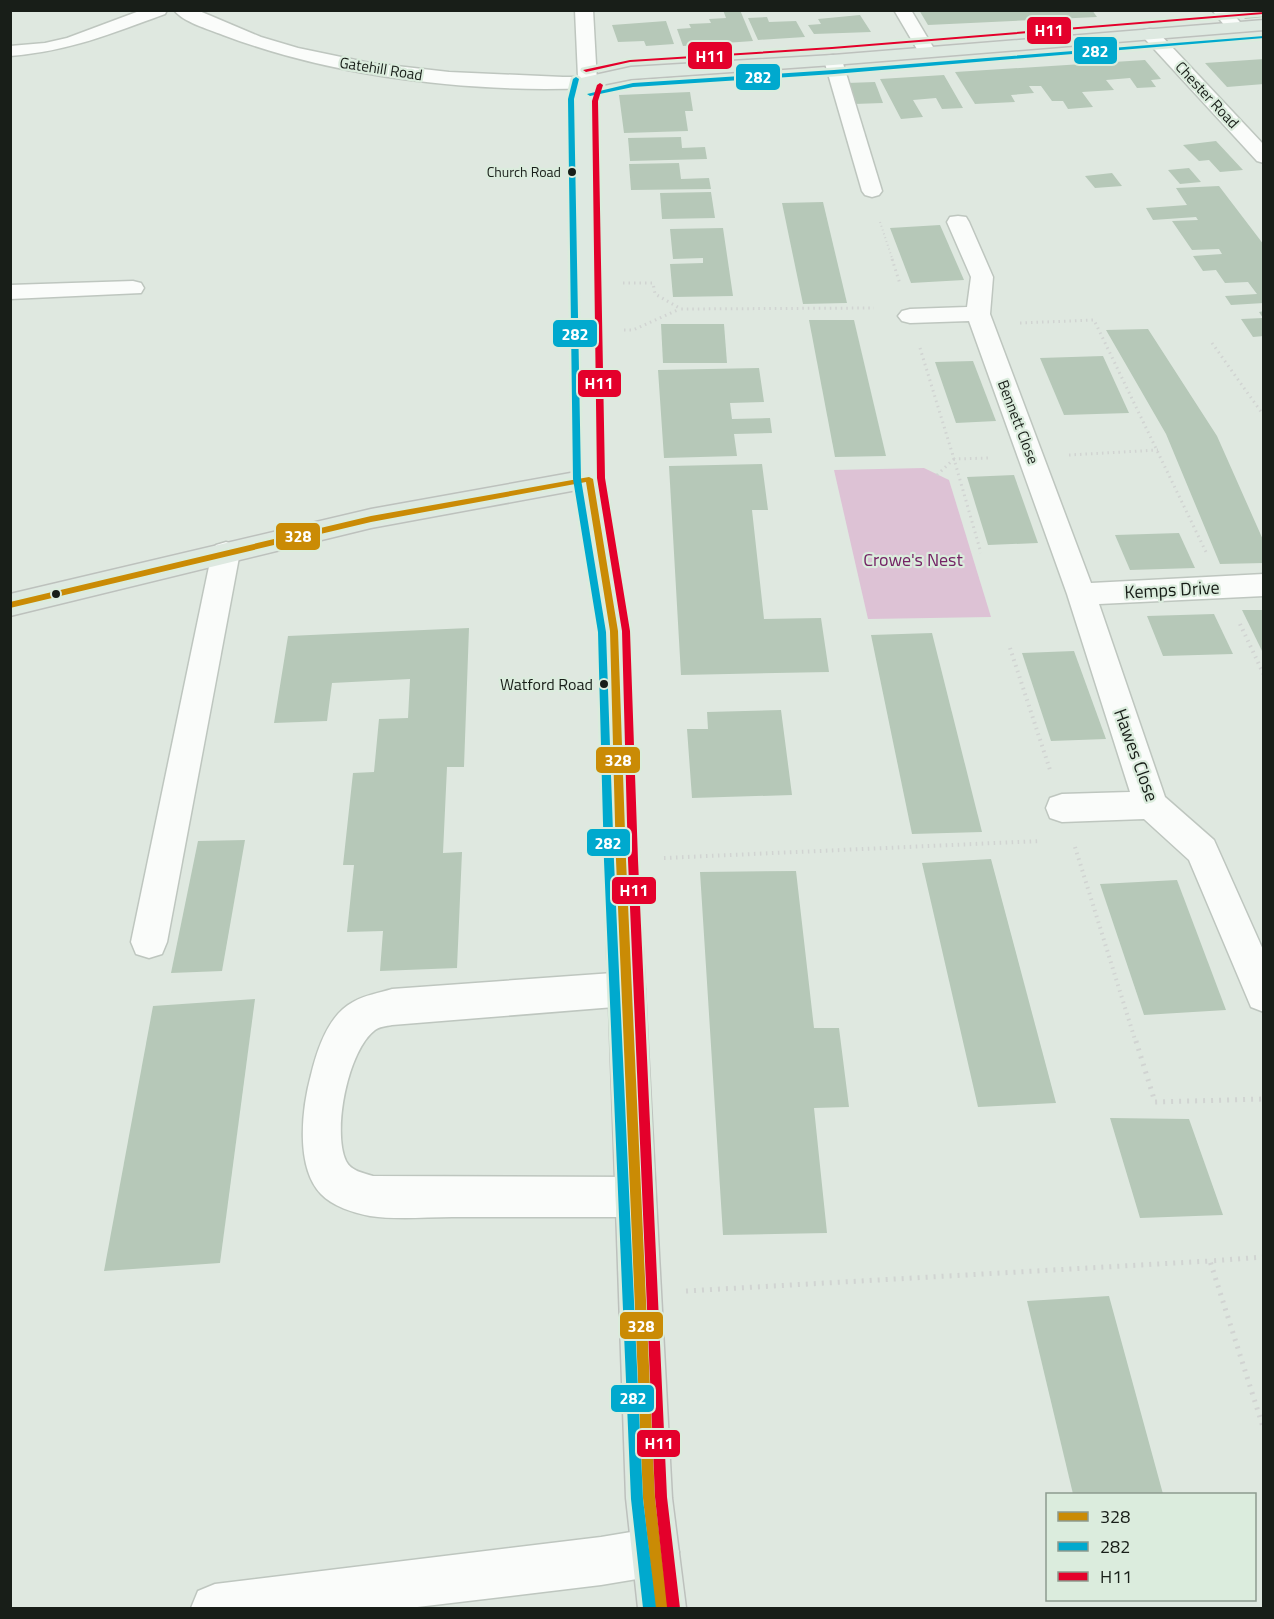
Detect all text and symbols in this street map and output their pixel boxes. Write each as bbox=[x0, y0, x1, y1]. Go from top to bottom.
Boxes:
line badge: H11 bbox=[1026, 16, 1072, 45]
text: H11 bbox=[1035, 18, 1063, 42]
line badge: 282 bbox=[1073, 36, 1118, 65]
text: 282 bbox=[1082, 39, 1108, 63]
line badge: H11 bbox=[687, 41, 733, 70]
text: H11 bbox=[696, 44, 724, 68]
street label: Gatehill Road bbox=[338, 51, 424, 86]
street label: Chester Road bbox=[1170, 56, 1245, 133]
line badge: 282 bbox=[735, 63, 781, 91]
text: 282 bbox=[745, 65, 771, 89]
place label: Church Road bbox=[487, 161, 561, 182]
marker: Church Road bbox=[566, 166, 578, 178]
line badge: 282 bbox=[552, 319, 598, 348]
text: 282 bbox=[562, 322, 588, 346]
line badge: H11 bbox=[577, 369, 622, 398]
text: H11 bbox=[585, 371, 613, 395]
street label: Bennett Close bbox=[992, 376, 1045, 467]
line badge: 328 bbox=[275, 522, 321, 551]
text: 328 bbox=[285, 524, 311, 548]
park label: Crowe's Nest bbox=[863, 546, 963, 573]
street label: Kemps Drive bbox=[1124, 574, 1220, 605]
unlabelled marker bbox=[50, 588, 62, 600]
place label: Watford Road bbox=[500, 672, 593, 696]
marker: Watford Road bbox=[598, 678, 610, 690]
street label: Hawes Close bbox=[1107, 705, 1166, 805]
line badge: 328 bbox=[595, 746, 641, 774]
text: 328 bbox=[605, 748, 631, 772]
line badge: 282 bbox=[586, 828, 631, 857]
text: 282 bbox=[595, 831, 621, 855]
line badge: H11 bbox=[611, 876, 657, 905]
text: H11 bbox=[620, 878, 648, 902]
line badge: 328 bbox=[619, 1311, 664, 1340]
text: 328 bbox=[628, 1314, 654, 1338]
line badge: 282 bbox=[610, 1384, 655, 1413]
text: 282 bbox=[620, 1386, 646, 1410]
line badge: H11 bbox=[636, 1429, 681, 1458]
text: H11 bbox=[645, 1431, 673, 1455]
legend bbox=[1046, 1493, 1256, 1601]
text: 328 bbox=[1100, 1503, 1130, 1530]
text: 282 bbox=[1100, 1533, 1130, 1560]
text: H11 bbox=[1100, 1563, 1132, 1590]

